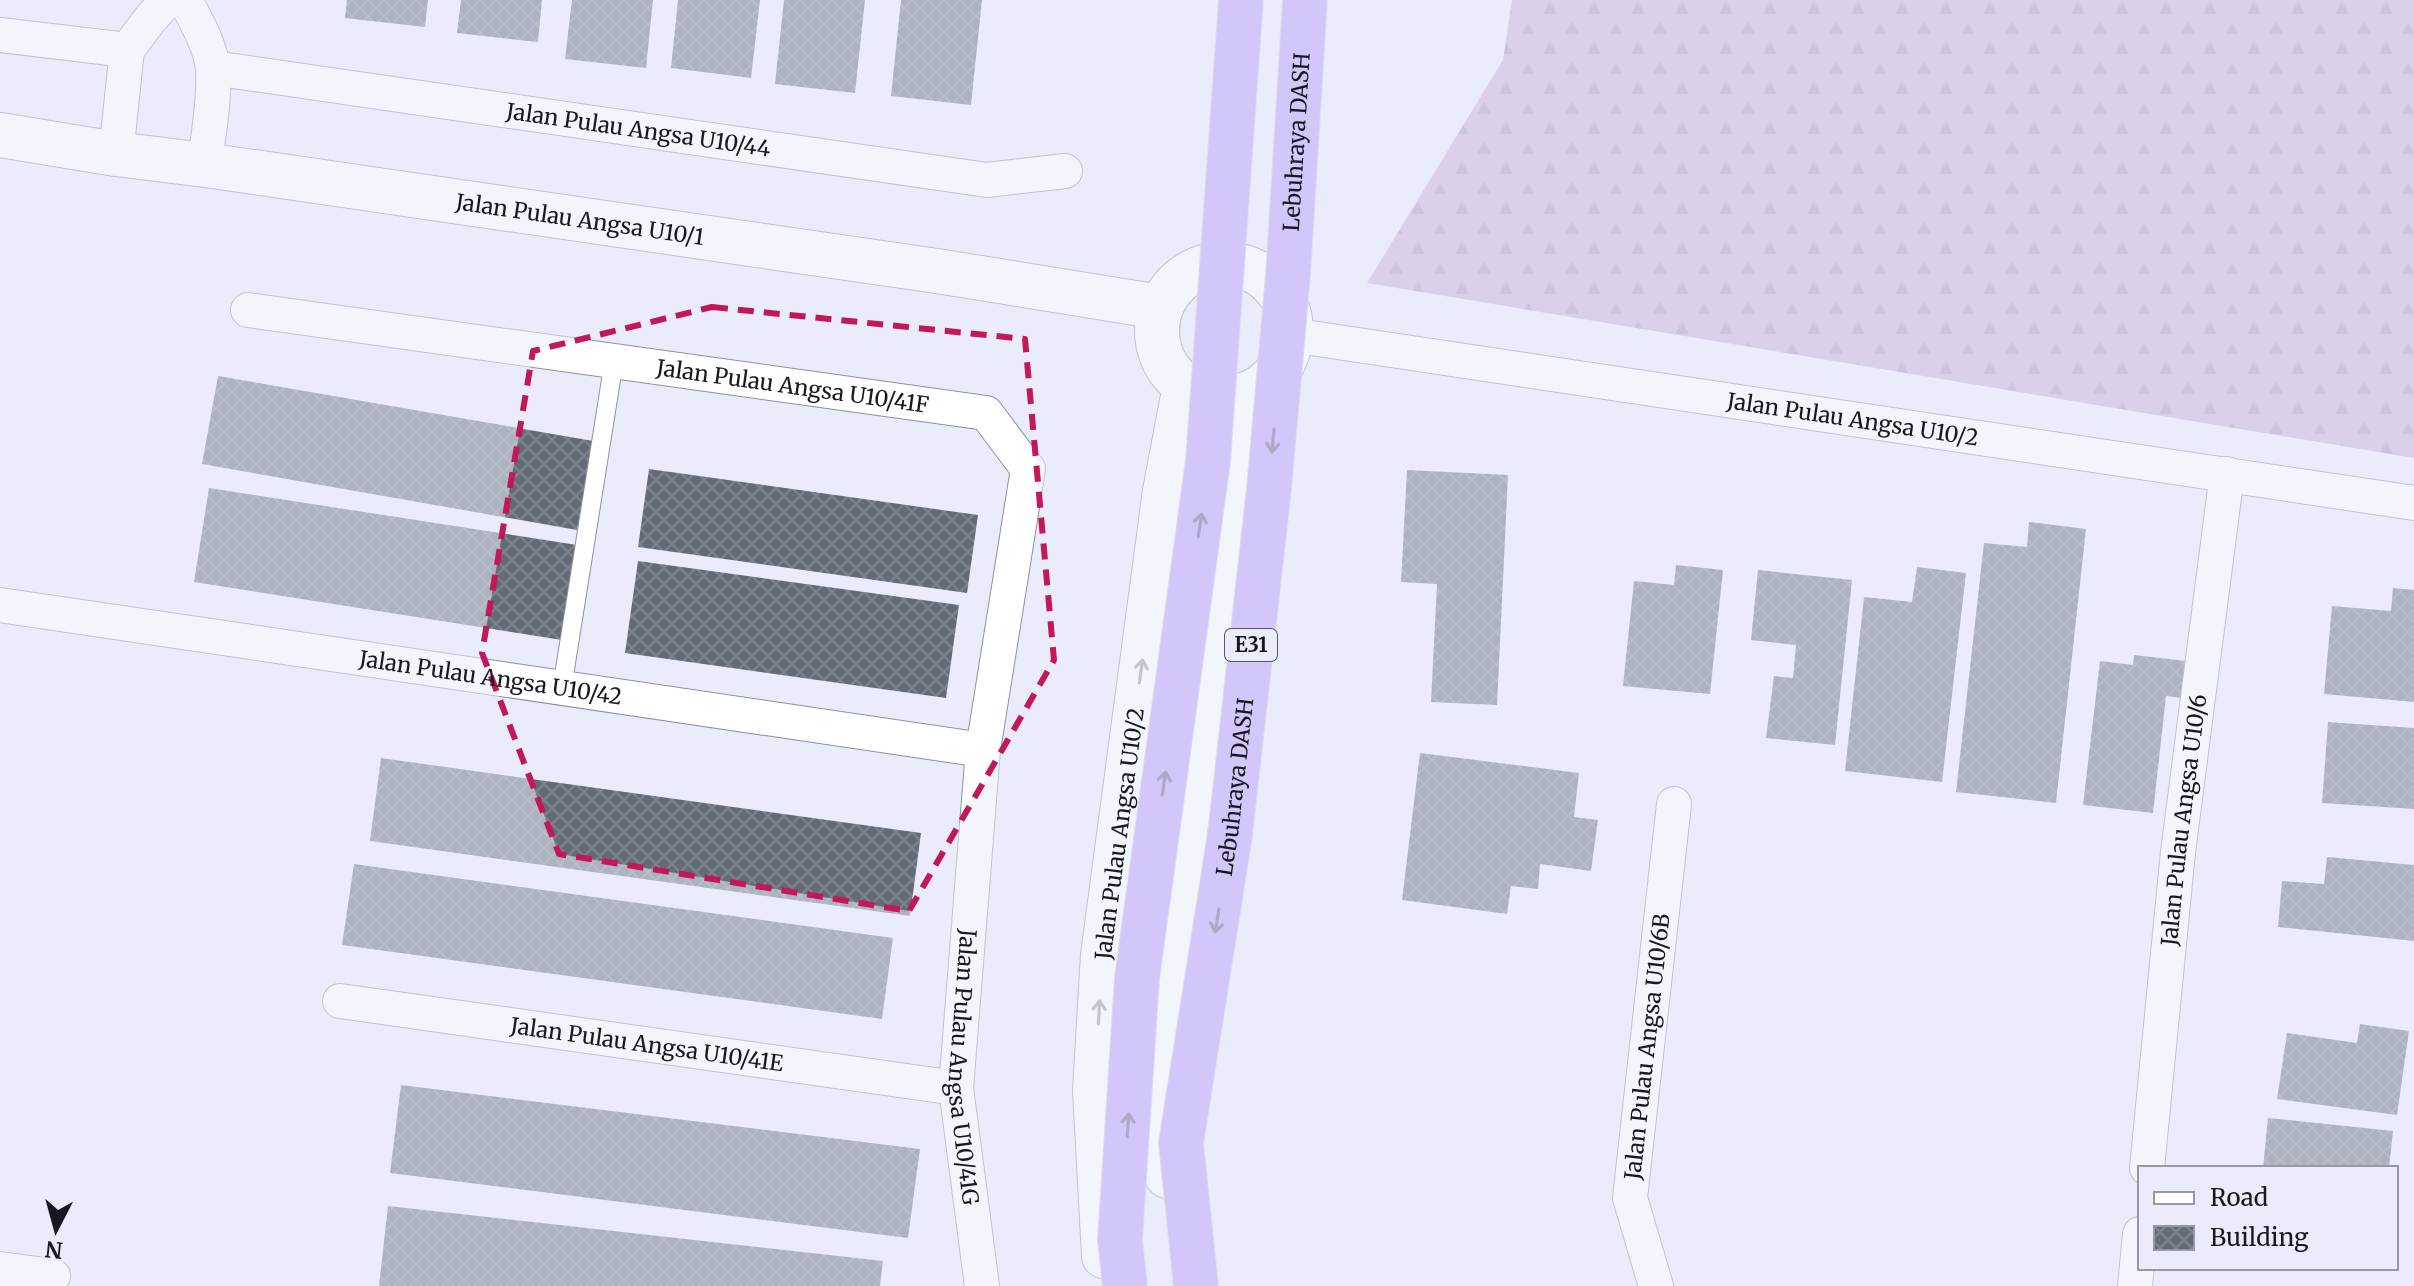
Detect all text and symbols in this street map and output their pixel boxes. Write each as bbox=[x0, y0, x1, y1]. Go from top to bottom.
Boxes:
street label: Lebuhraya DASH bbox=[1277, 52, 1316, 232]
street label: Jalan Pulau Angsa U10/44 bbox=[504, 96, 773, 163]
street label: Jalan Pulau Angsa U10/1 bbox=[453, 187, 706, 251]
street label: Jalan Pulau Angsa U10/41F bbox=[654, 353, 931, 419]
street label: Jalan Pulau Angsa U10/2 bbox=[1724, 386, 1980, 452]
one-way arrow bbox=[1265, 427, 1280, 454]
one-way arrow bbox=[1193, 513, 1208, 538]
road number: E31 bbox=[1225, 629, 1277, 661]
street label: Jalan Pulau Angsa U10/42 bbox=[356, 644, 624, 711]
one-way arrow bbox=[1134, 659, 1149, 684]
street label: Jalan Pulau Angsa U10/6 bbox=[2155, 692, 2212, 948]
street label: Lebuhraya DASH bbox=[1210, 696, 1259, 878]
street label: Jalan Pulau Angsa U10/2 bbox=[1089, 706, 1150, 961]
one-way arrow bbox=[1157, 771, 1172, 796]
one-way arrow bbox=[1208, 908, 1223, 934]
street label: Jalan Pulau Angsa U10/6B bbox=[1618, 912, 1676, 1182]
street label: Jalan Pulau Angsa U10/41G bbox=[941, 927, 985, 1207]
one-way arrow bbox=[1092, 999, 1107, 1026]
street label: Jalan Pulau Angsa U10/41E bbox=[508, 1011, 785, 1077]
one-way arrow bbox=[1121, 1112, 1136, 1139]
legend bbox=[2138, 1166, 2398, 1270]
text: Road bbox=[2210, 1182, 2268, 1213]
north arrow bbox=[16, 1190, 96, 1270]
text: Building bbox=[2210, 1222, 2309, 1253]
text: N bbox=[43, 1235, 64, 1265]

